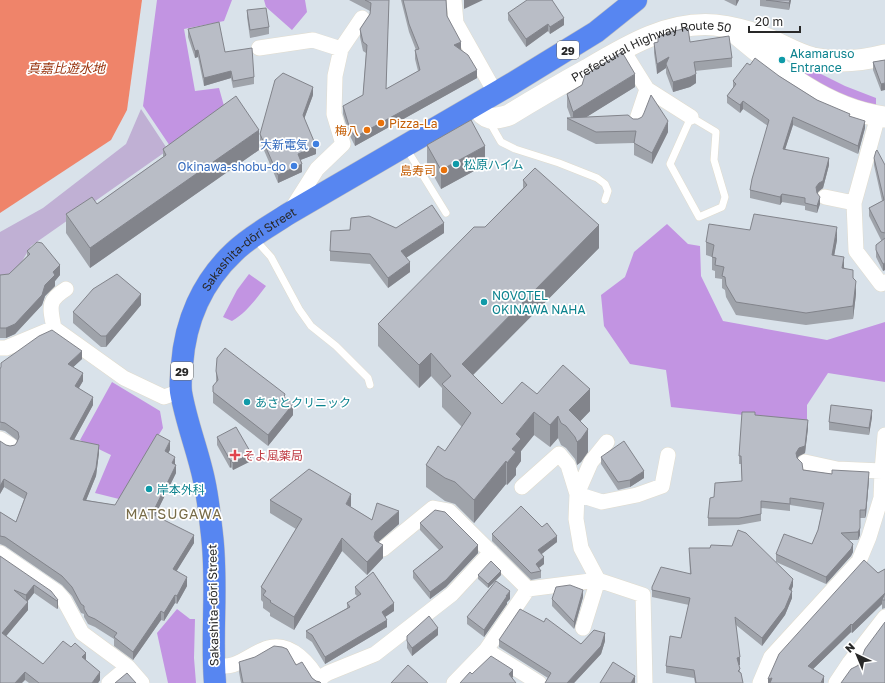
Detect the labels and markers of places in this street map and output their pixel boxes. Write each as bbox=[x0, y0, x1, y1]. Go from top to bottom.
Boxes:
place label: Akamaruso Entrance bbox=[790, 46, 854, 75]
marker: Akamaruso Entrance bbox=[777, 55, 787, 65]
place label: Pizza-La bbox=[389, 116, 438, 131]
marker: Pizza-La bbox=[376, 118, 386, 128]
place label: 梅八 bbox=[335, 123, 359, 138]
marker: 梅八 bbox=[362, 125, 372, 135]
place label: 大新電気 bbox=[260, 137, 308, 152]
marker: 大新電気 bbox=[311, 139, 321, 149]
place label: 松原ハイム bbox=[464, 157, 524, 172]
place label: Okinawa-shobu-do bbox=[178, 159, 286, 174]
marker: 松原ハイム bbox=[451, 159, 461, 169]
marker: Okinawa-shobu-do bbox=[289, 161, 299, 171]
place label: 島寿司 bbox=[400, 163, 436, 178]
marker: 島寿司 bbox=[439, 165, 449, 175]
place label: NOVOTEL OKINAWA NAHA bbox=[492, 288, 586, 317]
marker: NOVOTEL OKINAWA NAHA bbox=[479, 297, 489, 307]
place label: あさとクリニック bbox=[255, 395, 351, 410]
marker: あさとクリニック bbox=[242, 397, 252, 407]
place label: そよ風薬局 bbox=[243, 448, 303, 463]
marker: そよ風薬局 bbox=[230, 450, 240, 460]
place label: 岸本外科 bbox=[157, 482, 205, 497]
marker: 岸本外科 bbox=[144, 484, 154, 494]

